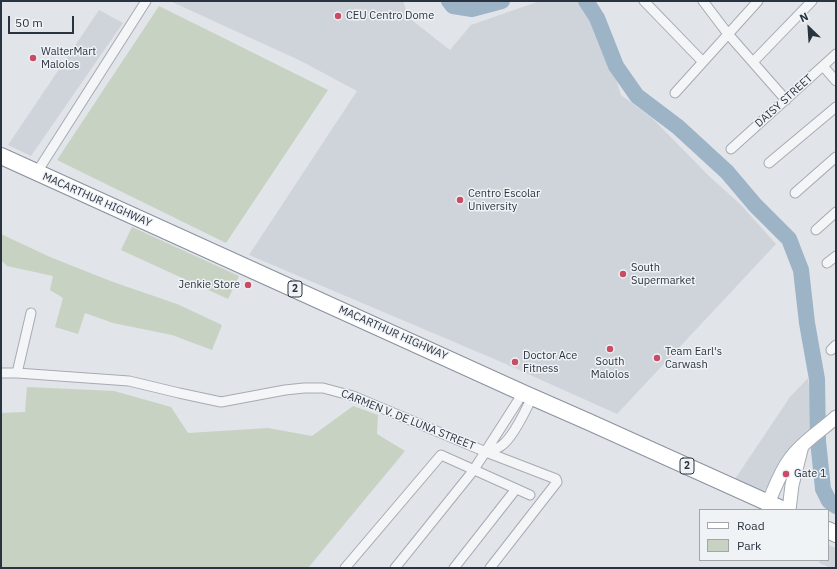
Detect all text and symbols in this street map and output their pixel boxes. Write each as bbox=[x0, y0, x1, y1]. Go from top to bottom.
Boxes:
scale bar bbox=[10, 8, 76, 34]
north arrow bbox=[789, 8, 829, 48]
place label: CEU Centro Dome bbox=[346, 9, 434, 23]
text: N bbox=[797, 9, 810, 25]
marker: CEU Centro Dome bbox=[333, 11, 343, 21]
text: 50 m bbox=[15, 15, 43, 30]
place label: WalterMart Malolos bbox=[41, 45, 96, 71]
marker: WalterMart Malolos bbox=[28, 53, 38, 63]
street label: DAISY STREET bbox=[753, 72, 815, 130]
street label: MACARTHUR HIGHWAY bbox=[40, 170, 154, 230]
place label: Centro Escolar University bbox=[468, 187, 540, 213]
marker: Centro Escolar University bbox=[455, 195, 465, 205]
place label: South Supermarket bbox=[631, 261, 695, 287]
marker: South Supermarket bbox=[618, 269, 628, 279]
place label: Jenkie Store bbox=[179, 278, 240, 292]
marker: Jenkie Store bbox=[243, 280, 253, 290]
road number: 2 bbox=[288, 281, 302, 297]
street label: MACARTHUR HIGHWAY bbox=[336, 303, 450, 363]
marker: South Malolos bbox=[605, 344, 615, 354]
place label: Team Earl's Carwash bbox=[665, 345, 722, 371]
place label: Doctor Ace Fitness bbox=[523, 349, 577, 375]
marker: Team Earl's Carwash bbox=[652, 353, 662, 363]
place label: South Malolos bbox=[591, 355, 629, 381]
marker: Doctor Ace Fitness bbox=[510, 357, 520, 367]
street label: CARMEN V. DE LUNA STREET bbox=[339, 387, 477, 453]
road number: 2 bbox=[680, 458, 694, 474]
place label: Gate 1 bbox=[794, 467, 827, 481]
marker: Gate 1 bbox=[781, 469, 791, 479]
legend bbox=[699, 509, 829, 561]
text: Road bbox=[737, 518, 765, 533]
text: Park bbox=[737, 538, 761, 553]

